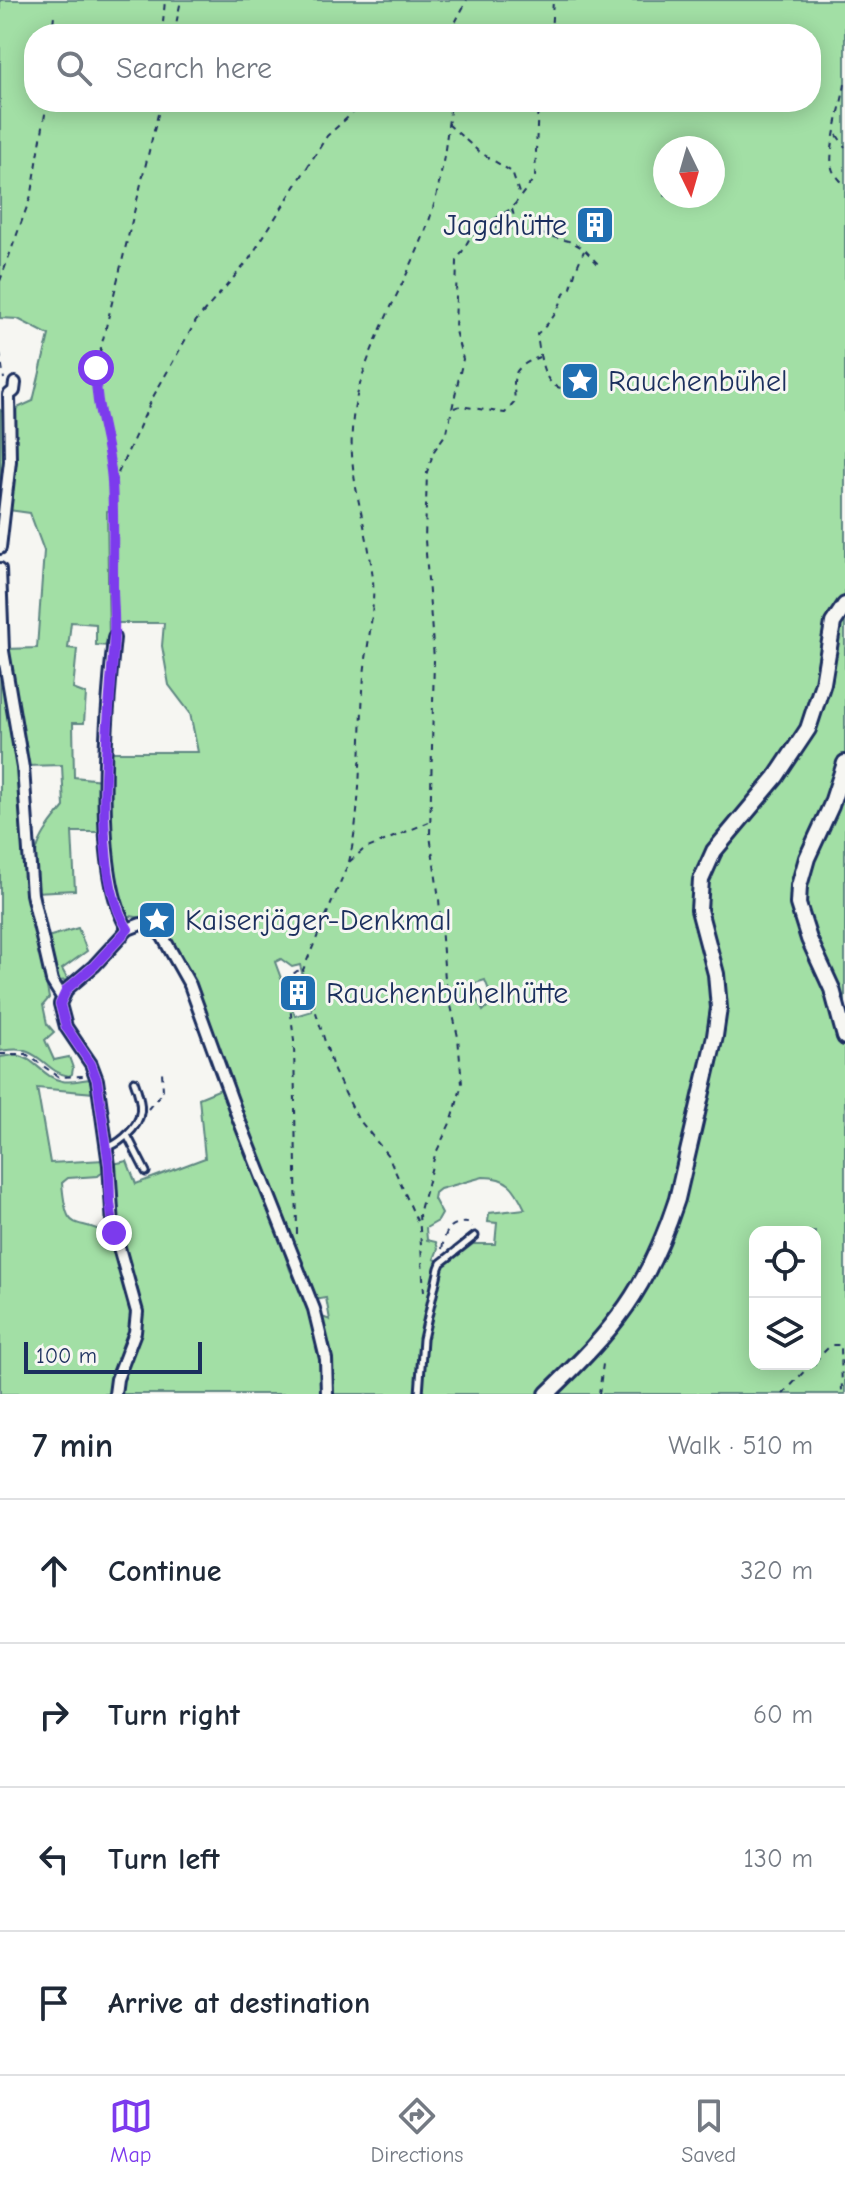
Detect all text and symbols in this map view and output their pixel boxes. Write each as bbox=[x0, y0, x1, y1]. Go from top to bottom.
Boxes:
search box bbox=[24, 24, 821, 112]
icon: search bbox=[52, 46, 96, 90]
text: Search here bbox=[116, 51, 272, 86]
north arrow bbox=[653, 136, 725, 208]
building icon: Jagdhütte bbox=[574, 204, 616, 246]
place label: Jagdhütte bbox=[443, 208, 567, 243]
route start bbox=[78, 350, 114, 386]
place icon: Rauchenbühel bbox=[559, 360, 601, 402]
place label: Rauchenbühel bbox=[608, 364, 788, 399]
place icon: Kaiserjäger-Denkmal bbox=[136, 899, 178, 941]
place label: Kaiserjäger-Denkmal bbox=[185, 903, 452, 938]
building icon: Rauchenbühelhütte bbox=[277, 972, 319, 1014]
place label: Rauchenbühelhütte bbox=[326, 976, 568, 1011]
route end bbox=[96, 1215, 132, 1251]
map controls bbox=[749, 1226, 821, 1370]
button: locate bbox=[749, 1226, 821, 1298]
button: layers bbox=[749, 1298, 821, 1370]
scale bar bbox=[24, 1338, 202, 1374]
text: 100 m bbox=[36, 1343, 97, 1369]
text: 7 min bbox=[32, 1426, 113, 1466]
text: Walk · 510 m bbox=[668, 1431, 813, 1461]
icon: ahead bbox=[32, 1549, 76, 1593]
text: Continue bbox=[108, 1554, 222, 1589]
text: 320 m bbox=[740, 1556, 813, 1586]
icon: right bbox=[32, 1693, 76, 1737]
text: Turn right bbox=[108, 1698, 240, 1733]
text: 60 m bbox=[753, 1700, 813, 1730]
icon: left bbox=[32, 1837, 76, 1881]
text: Turn left bbox=[108, 1842, 220, 1877]
text: 130 m bbox=[744, 1844, 813, 1874]
icon: arrive bbox=[32, 1981, 76, 2025]
text: Arrive at destination bbox=[108, 1986, 370, 2021]
tab: Map bbox=[109, 2094, 153, 2168]
tab: Directions bbox=[371, 2094, 464, 2168]
tab: Saved bbox=[681, 2094, 736, 2168]

